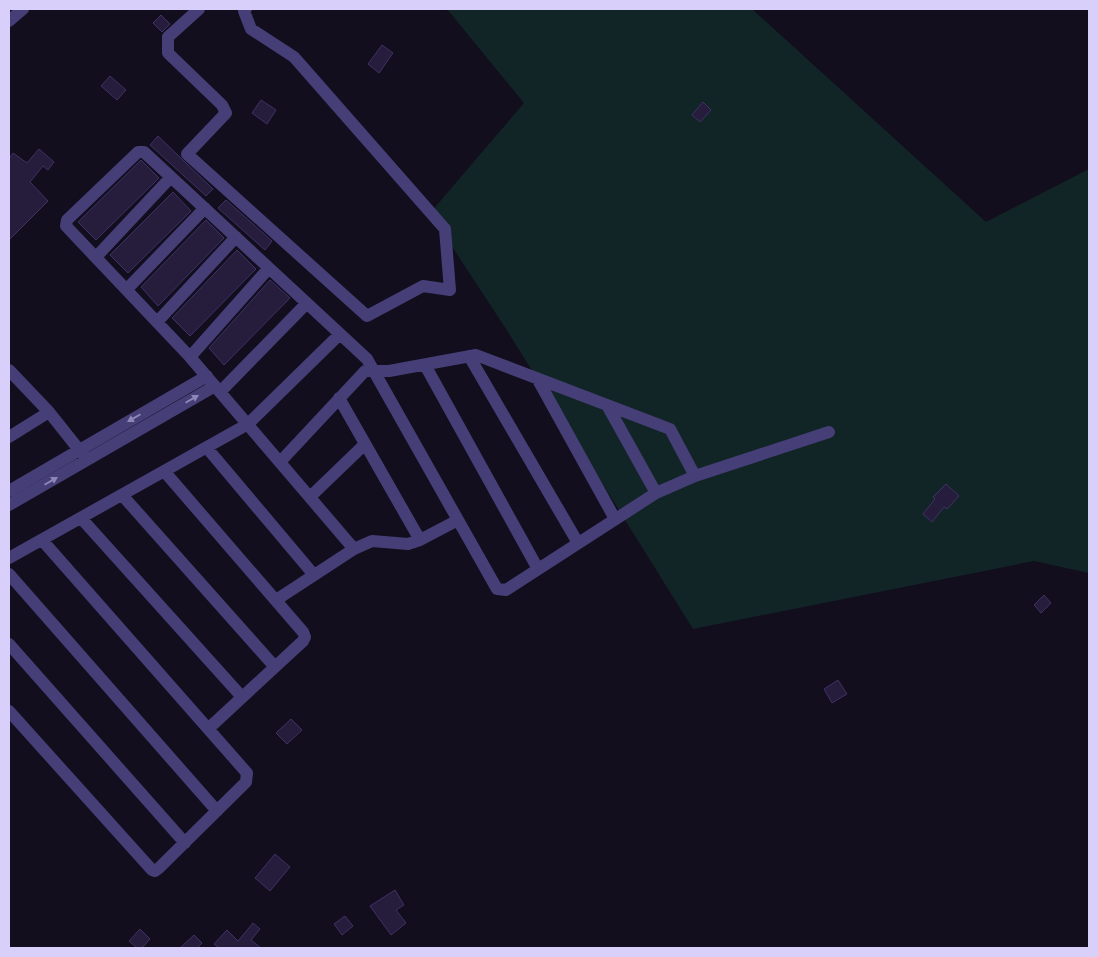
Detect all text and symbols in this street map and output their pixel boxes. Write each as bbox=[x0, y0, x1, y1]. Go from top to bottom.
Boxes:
one-way arrow bbox=[185, 395, 198, 404]
one-way arrow bbox=[127, 414, 141, 423]
one-way arrow bbox=[44, 476, 58, 485]

